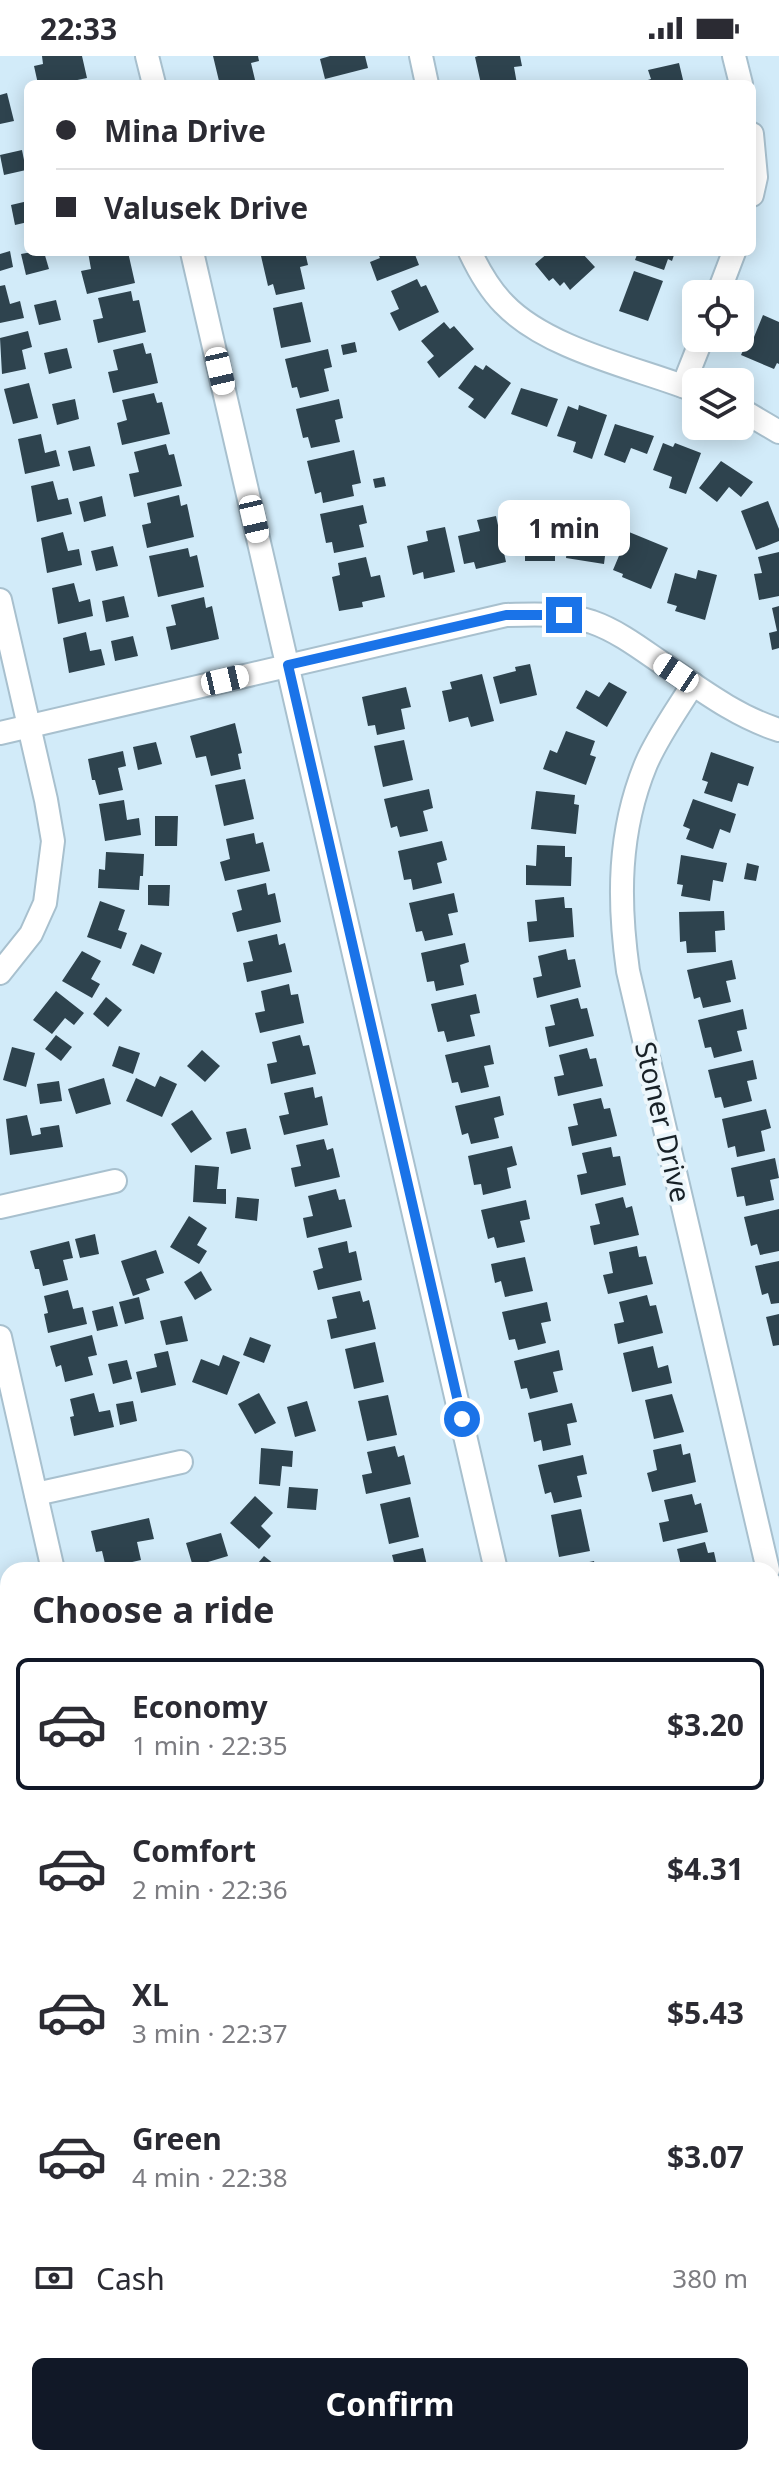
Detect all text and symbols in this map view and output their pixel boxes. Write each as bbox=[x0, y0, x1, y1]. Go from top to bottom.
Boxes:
text: 22:33 bbox=[40, 8, 117, 49]
text: Mina Drive bbox=[104, 110, 266, 151]
text: Valusek Drive bbox=[104, 187, 308, 228]
map controls bbox=[682, 280, 754, 440]
button: locate bbox=[682, 280, 754, 352]
car bbox=[203, 345, 237, 397]
button: layers bbox=[682, 368, 754, 440]
car bbox=[237, 493, 271, 545]
callout: 1 min bbox=[498, 499, 630, 555]
text: 1 min bbox=[528, 510, 600, 546]
route end bbox=[546, 597, 582, 633]
car bbox=[649, 650, 703, 696]
car bbox=[199, 663, 251, 697]
street label: Stoner Drive bbox=[627, 1038, 701, 1206]
route start bbox=[444, 1401, 480, 1437]
text: Choose a ride bbox=[32, 1585, 274, 1634]
text: Economy bbox=[132, 1686, 268, 1727]
icon: car bbox=[36, 1688, 108, 1760]
text: $3.20 bbox=[667, 1704, 744, 1745]
text: 1 min · 22:35 bbox=[132, 1727, 288, 1763]
text: Comfort bbox=[132, 1830, 256, 1871]
icon: car bbox=[36, 1832, 108, 1904]
text: $4.31 bbox=[667, 1848, 744, 1889]
text: 2 min · 22:36 bbox=[132, 1871, 288, 1907]
text: XL bbox=[132, 1974, 169, 2015]
icon: car bbox=[36, 1976, 108, 2048]
text: $5.43 bbox=[667, 1992, 744, 2033]
text: 3 min · 22:37 bbox=[132, 2015, 288, 2051]
text: Green bbox=[132, 2118, 222, 2159]
icon: car bbox=[36, 2120, 108, 2192]
text: $3.07 bbox=[667, 2136, 744, 2177]
text: 4 min · 22:38 bbox=[132, 2159, 288, 2195]
icon: cash bbox=[32, 2256, 76, 2300]
text: Cash bbox=[96, 2258, 165, 2299]
text: 380 m bbox=[672, 2260, 748, 2296]
button: Confirm bbox=[32, 2358, 748, 2450]

